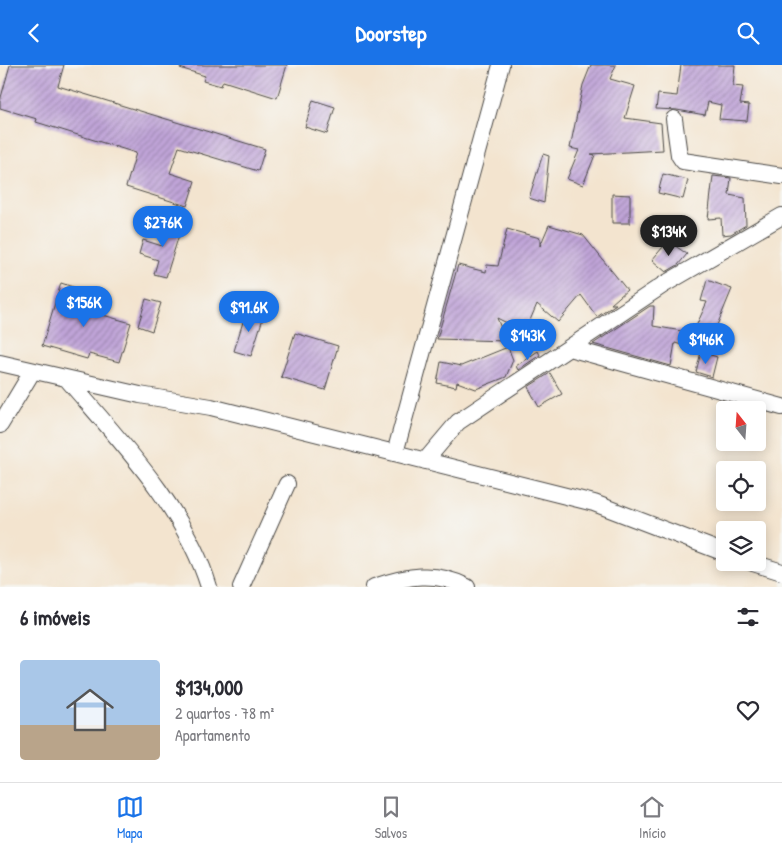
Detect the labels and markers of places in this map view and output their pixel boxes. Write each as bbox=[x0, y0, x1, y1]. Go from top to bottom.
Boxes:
pin: $276K bbox=[128, 205, 198, 248]
pin: $134K bbox=[634, 215, 704, 257]
pin: $156K bbox=[49, 285, 119, 328]
pin: $91.6K bbox=[208, 291, 290, 333]
pin: $143K bbox=[493, 319, 563, 361]
pin: $146K bbox=[671, 323, 741, 365]

